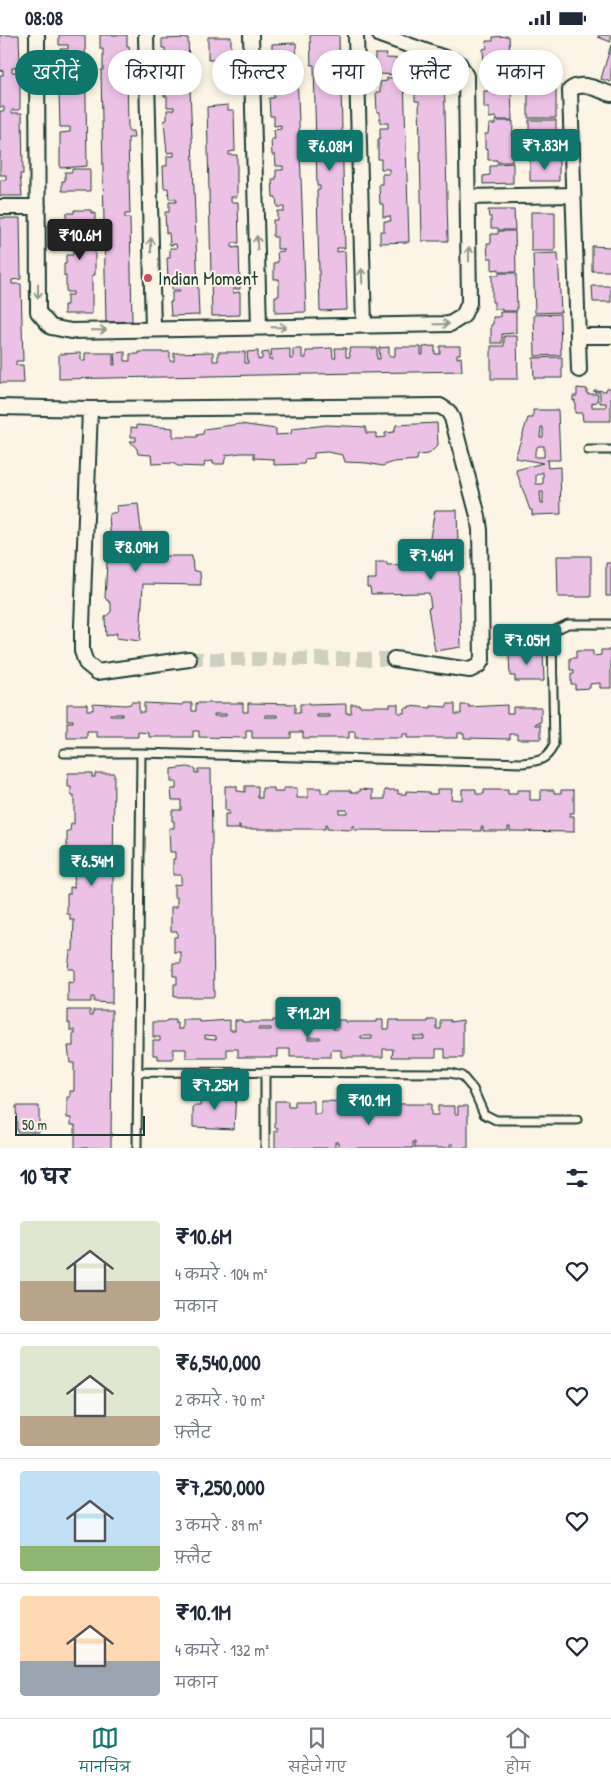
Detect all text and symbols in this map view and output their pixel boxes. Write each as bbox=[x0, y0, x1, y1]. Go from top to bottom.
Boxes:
text: 08:08 bbox=[25, 5, 63, 31]
chip: खरीदें bbox=[15, 50, 98, 95]
chip: किराया bbox=[108, 50, 202, 95]
chip: फ़िल्टर bbox=[212, 50, 304, 95]
chip: नया bbox=[314, 50, 382, 95]
chip: फ़्लैट bbox=[392, 50, 469, 95]
chip: मकान bbox=[479, 50, 563, 95]
pin: ₹6.08M bbox=[289, 129, 371, 172]
pin: ₹7.83M bbox=[504, 129, 586, 171]
text: ₹7.83M bbox=[522, 134, 568, 156]
text: ₹6.08M bbox=[308, 135, 352, 157]
pin: ₹10.6M bbox=[39, 219, 121, 261]
text: ₹10.6M bbox=[58, 224, 102, 246]
one-way arrow bbox=[252, 235, 262, 252]
one-way arrow bbox=[146, 237, 156, 254]
one-way arrow bbox=[464, 247, 474, 263]
place label: Indian Moment bbox=[158, 265, 258, 291]
one-way arrow bbox=[358, 269, 367, 285]
marker: Indian Moment bbox=[142, 272, 154, 284]
one-way arrow bbox=[33, 282, 43, 298]
one-way arrow bbox=[433, 319, 449, 329]
one-way arrow bbox=[271, 322, 287, 331]
one-way arrow bbox=[91, 325, 107, 335]
pin: ₹8.09M bbox=[95, 531, 177, 573]
text: ₹8.09M bbox=[114, 536, 158, 558]
pin: ₹7.46M bbox=[390, 539, 472, 581]
text: ₹7.46M bbox=[409, 544, 453, 566]
pin: ₹7.05M bbox=[486, 623, 568, 666]
text: ₹7.05M bbox=[504, 629, 550, 651]
pin: ₹6.54M bbox=[51, 845, 133, 887]
text: ₹6.54M bbox=[70, 850, 114, 872]
pin: ₹11.2M bbox=[267, 997, 349, 1039]
text: ₹11.2M bbox=[286, 1002, 330, 1024]
pin: ₹7.25M bbox=[174, 1069, 256, 1111]
text: ₹7.25M bbox=[192, 1074, 238, 1096]
pin: ₹10.1M bbox=[328, 1083, 410, 1126]
text: ₹10.1M bbox=[348, 1089, 390, 1111]
scale bar bbox=[15, 1113, 145, 1136]
text: 50 m bbox=[22, 1115, 47, 1134]
text: 10 घर bbox=[20, 1162, 70, 1191]
icon: filters bbox=[563, 1164, 591, 1192]
text: ₹10.6M bbox=[175, 1222, 232, 1251]
icon: home bbox=[60, 1241, 120, 1301]
icon: heart bbox=[563, 1257, 591, 1285]
text: 4 कमरे · 104 m² bbox=[175, 1263, 267, 1285]
text: मकान bbox=[175, 1295, 217, 1317]
text: ₹6,540,000 bbox=[175, 1348, 261, 1377]
icon: home bbox=[60, 1366, 120, 1426]
icon: heart bbox=[563, 1382, 591, 1410]
text: 2 कमरे · 70 m² bbox=[175, 1389, 265, 1411]
text: फ़्लैट bbox=[175, 1421, 211, 1443]
text: ₹7,250,000 bbox=[175, 1473, 265, 1502]
icon: home bbox=[60, 1491, 120, 1551]
icon: heart bbox=[563, 1507, 591, 1535]
text: 3 कमरे · 89 m² bbox=[175, 1514, 262, 1536]
text: फ़्लैट bbox=[175, 1546, 211, 1568]
text: ₹10.1M bbox=[175, 1598, 231, 1627]
icon: home bbox=[60, 1616, 120, 1676]
icon: heart bbox=[563, 1632, 591, 1660]
text: 4 कमरे · 132 m² bbox=[175, 1639, 269, 1661]
text: मकान bbox=[175, 1671, 217, 1693]
tab: मानचित्र bbox=[79, 1724, 130, 1783]
tab: सहेजे गए bbox=[288, 1724, 346, 1783]
tab: होम bbox=[504, 1724, 532, 1783]

